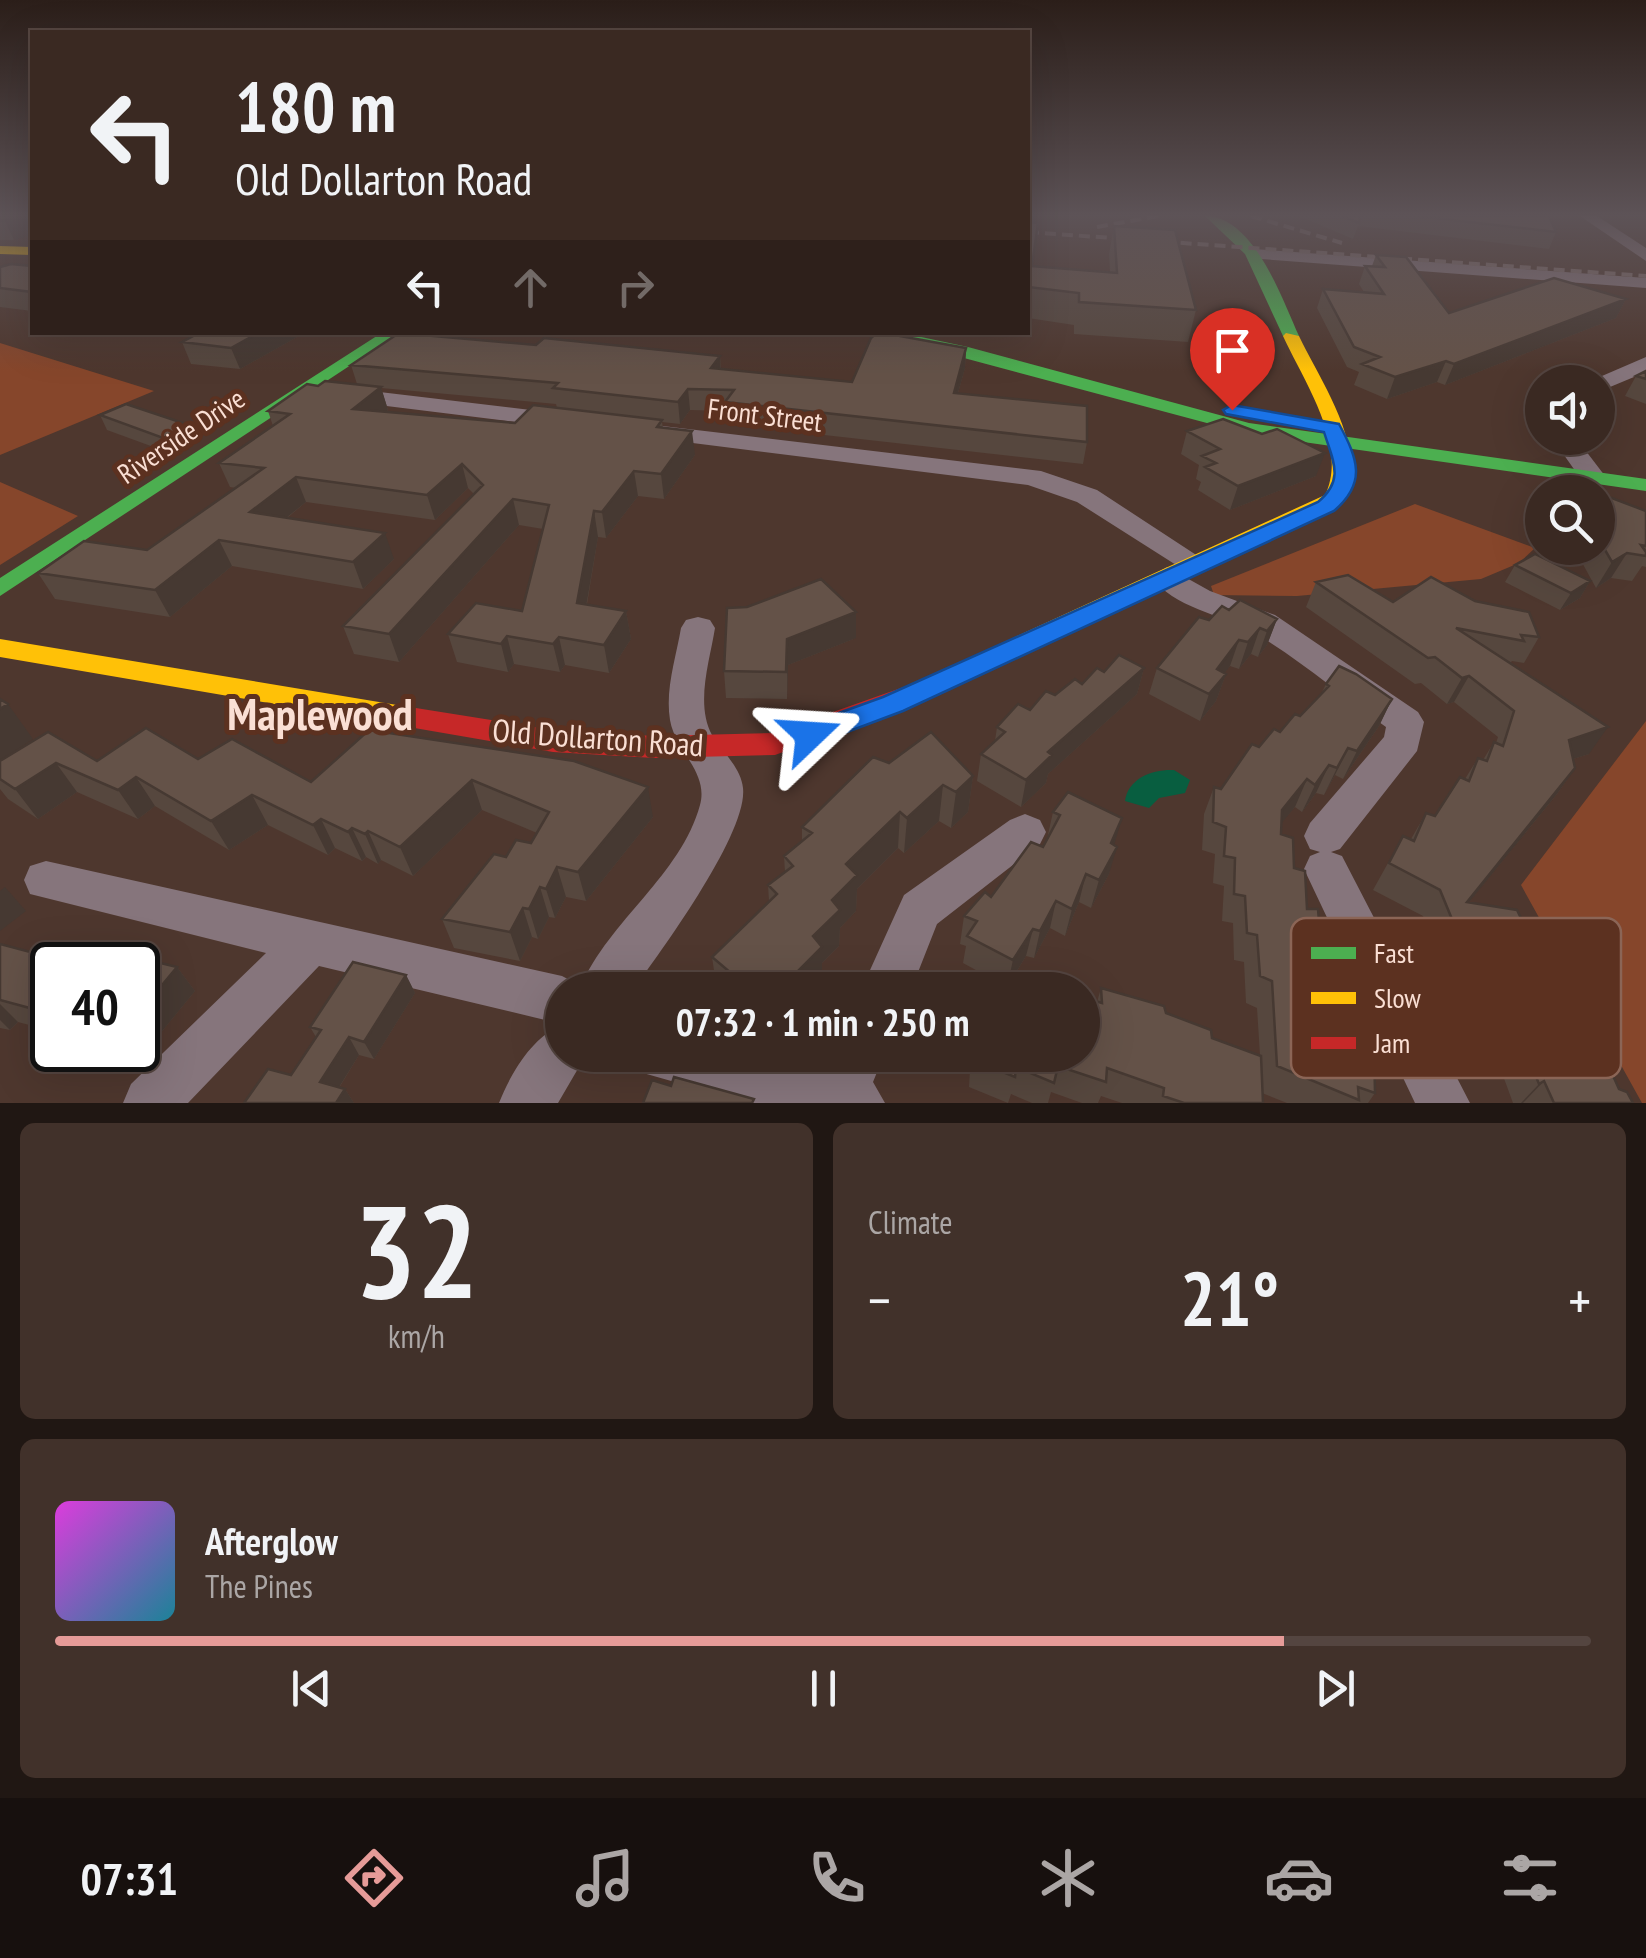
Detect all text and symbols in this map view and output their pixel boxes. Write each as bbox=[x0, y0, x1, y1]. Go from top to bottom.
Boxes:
text: 180 m bbox=[235, 61, 396, 151]
icon: left bbox=[70, 70, 200, 200]
text: Old Dollarton Road bbox=[235, 149, 532, 207]
icon: left bbox=[398, 260, 453, 315]
icon: ahead bbox=[503, 260, 558, 315]
icon: right bbox=[608, 260, 663, 315]
pin bbox=[1190, 308, 1275, 411]
icon: arrive bbox=[1205, 323, 1260, 378]
map controls bbox=[1525, 365, 1615, 565]
button: sound bbox=[1525, 365, 1615, 455]
street label: Riverside Drive bbox=[110, 380, 251, 492]
street label: Front Street bbox=[706, 389, 825, 440]
button: search bbox=[1525, 475, 1615, 565]
position arrow bbox=[758, 683, 862, 787]
district label: Maplewood bbox=[227, 684, 413, 742]
street label: Old Dollarton Road bbox=[491, 709, 705, 765]
legend bbox=[1291, 918, 1621, 1078]
text: Fast bbox=[1374, 934, 1414, 971]
speed limit sign: 40 bbox=[30, 942, 160, 1072]
text: Slow bbox=[1374, 979, 1421, 1016]
text: 07:32 · 1 min · 250 m bbox=[676, 997, 969, 1046]
text: Jam bbox=[1373, 1024, 1410, 1061]
text: 32 bbox=[354, 1166, 479, 1334]
text: Climate bbox=[868, 1201, 952, 1243]
text: 21° bbox=[1180, 1250, 1279, 1347]
text: − bbox=[868, 1264, 891, 1335]
text: + bbox=[1568, 1264, 1591, 1335]
text: km/h bbox=[388, 1315, 445, 1357]
text: Afterglow bbox=[205, 1516, 338, 1565]
text: The Pines bbox=[205, 1565, 313, 1607]
icon: previous bbox=[284, 1661, 339, 1716]
icon: pause bbox=[796, 1661, 851, 1716]
icon: next bbox=[1308, 1661, 1363, 1716]
icon: directions bbox=[339, 1843, 409, 1913]
icon: music bbox=[570, 1843, 640, 1913]
icon: phone bbox=[802, 1843, 872, 1913]
icon: climate bbox=[1033, 1843, 1103, 1913]
icon: car bbox=[1264, 1843, 1334, 1913]
icon: filters bbox=[1495, 1843, 1565, 1913]
text: 07:31 bbox=[81, 1849, 178, 1907]

